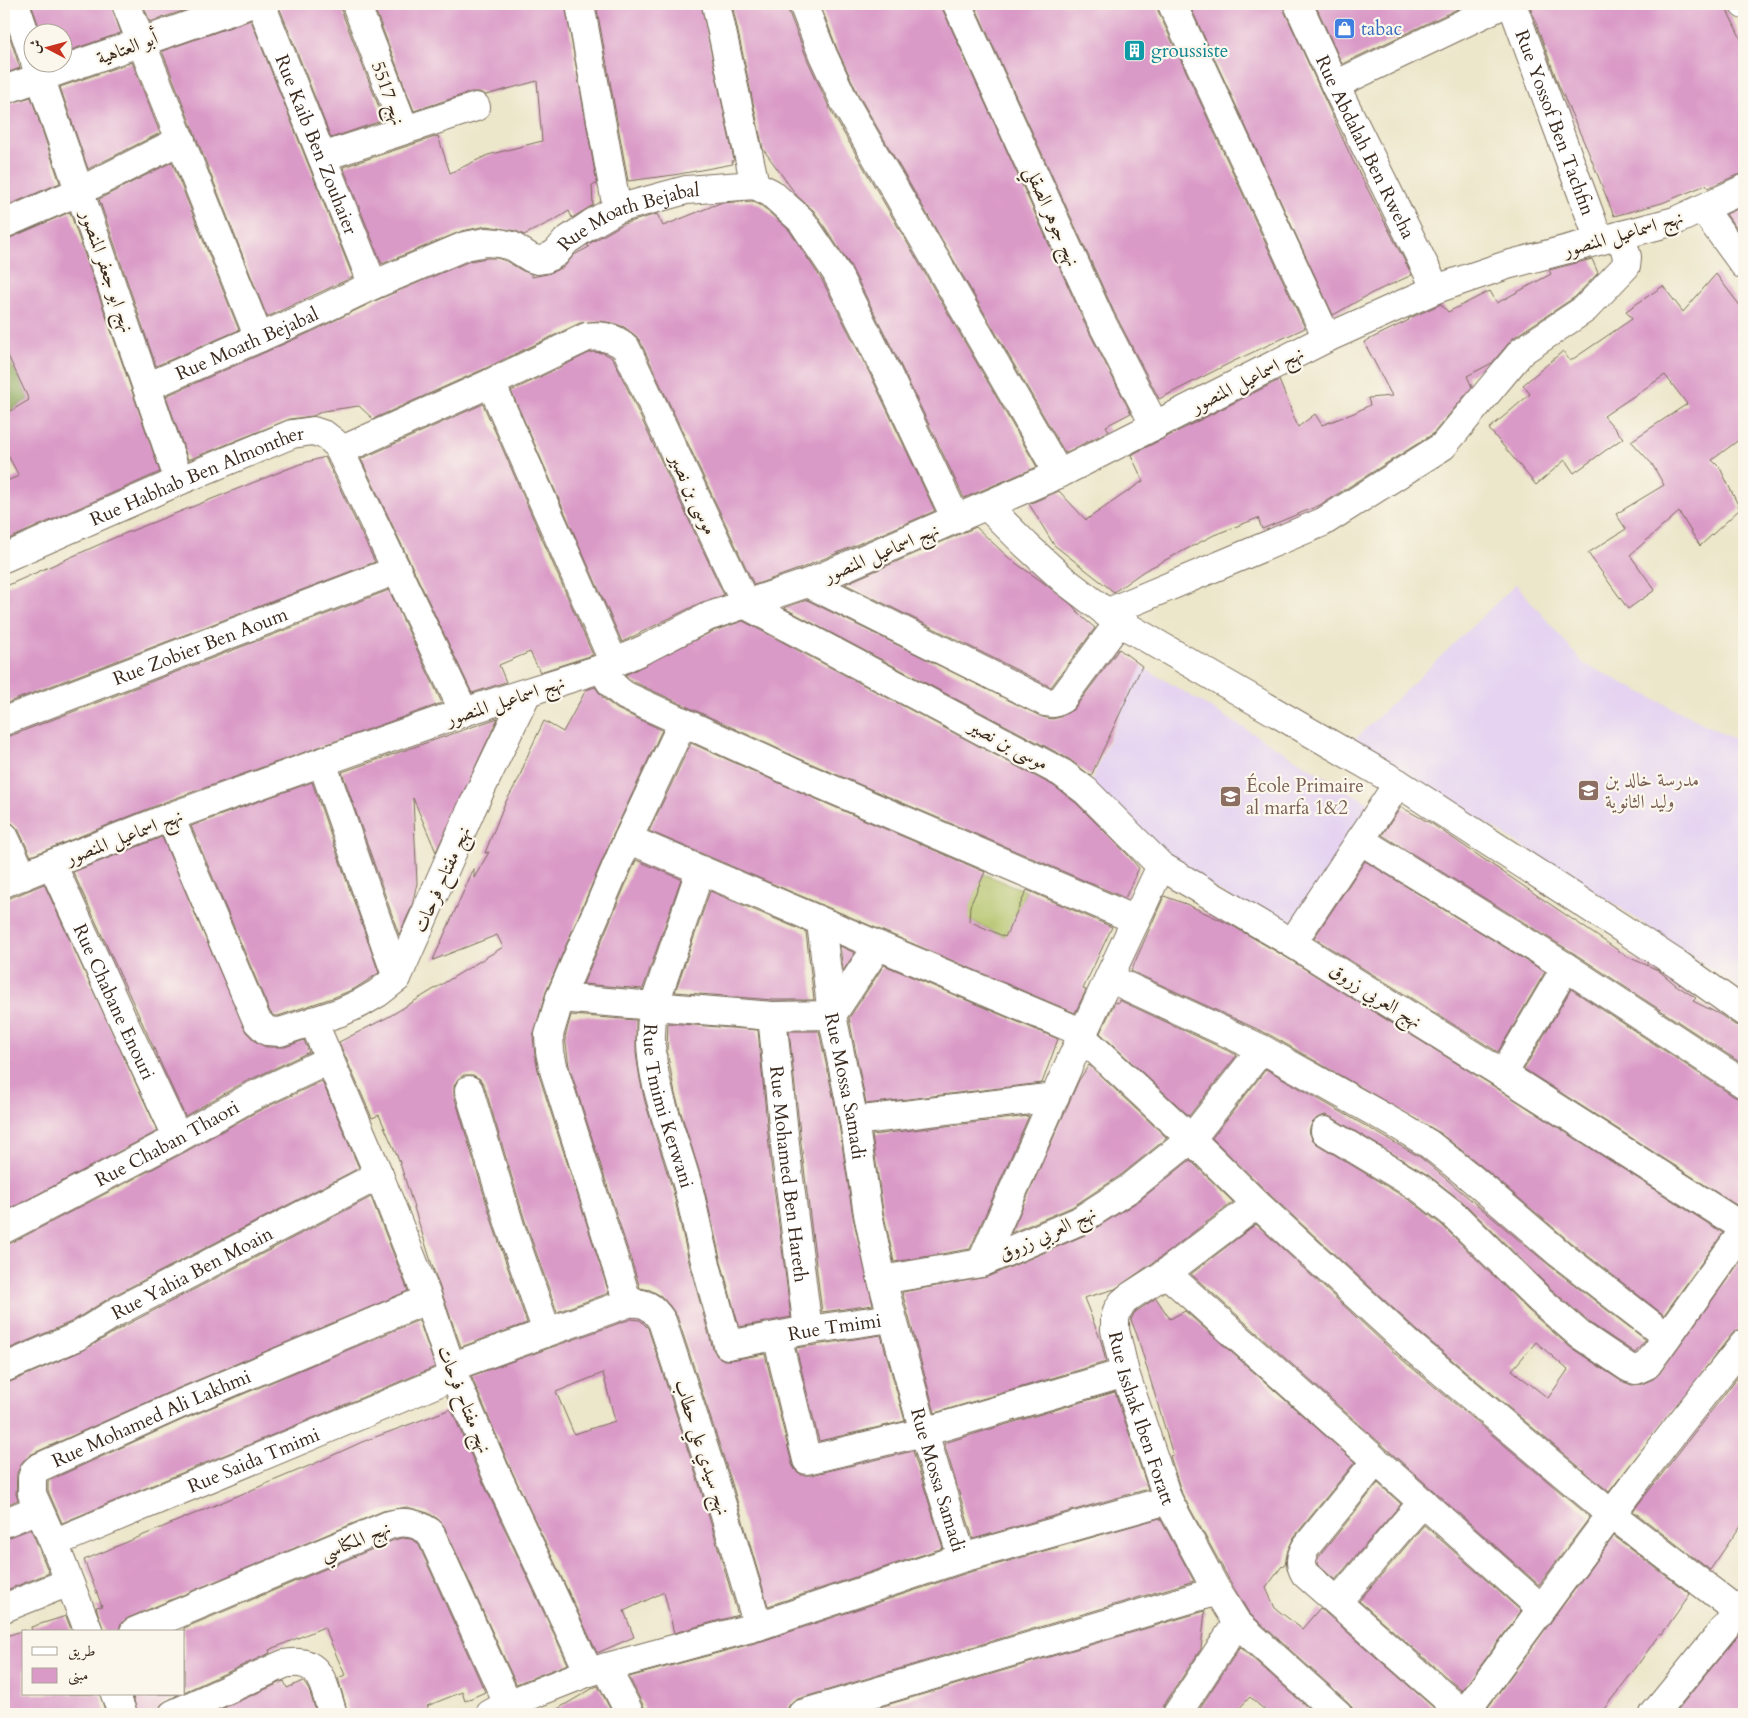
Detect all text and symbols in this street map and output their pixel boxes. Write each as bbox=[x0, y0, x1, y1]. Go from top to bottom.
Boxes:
shop icon: tabac bbox=[1333, 16, 1357, 40]
place label: tabac bbox=[1361, 16, 1403, 42]
north arrow bbox=[22, 22, 72, 72]
street label: أبو العتاهية bbox=[93, 25, 162, 71]
street label: Rue Yossof Ben Tachfin bbox=[1509, 26, 1601, 219]
building icon: groussiste bbox=[1123, 38, 1147, 62]
place label: groussiste bbox=[1151, 38, 1228, 64]
text: ش bbox=[25, 39, 46, 55]
street label: Rue Kaib Ben Zouhaier bbox=[268, 51, 364, 239]
street label: Rue Abdalah Ben Rweha bbox=[1309, 51, 1421, 243]
street label: نهج 5517 bbox=[361, 58, 411, 130]
street label: نهج جوهر الصقلي bbox=[1014, 162, 1086, 273]
street label: Rue Moath Bejabal bbox=[551, 177, 701, 256]
street label: نهج اسماعيل المنصور bbox=[1558, 204, 1687, 268]
street label: نهج ابو جعفر المنصور bbox=[69, 205, 140, 338]
street label: Rue Moath Bejabal bbox=[172, 301, 323, 387]
street label: نهج اسماعيل المنصور bbox=[1185, 340, 1310, 424]
street label: Rue Habhab Ben Almonther bbox=[86, 420, 306, 533]
street label: موسى بن نصير bbox=[662, 448, 723, 539]
street label: نهج اسماعيل المنصور bbox=[818, 517, 945, 593]
street label: Rue Zobier Ben Aoum bbox=[109, 601, 292, 692]
street label: نهج اسماعيل المنصور bbox=[441, 670, 569, 737]
street label: موسى بن نصير bbox=[962, 712, 1053, 777]
place label: مدرسة خالد بن وليد الثانوية bbox=[1605, 767, 1699, 815]
place label: École Primaire al marfa 1&2 bbox=[1246, 773, 1364, 821]
school or university icon: مدرسة خالد بن وليد الثانوية bbox=[1577, 778, 1601, 802]
school or university icon: École Primaire al marfa 1&2 bbox=[1218, 784, 1242, 808]
street label: نهج اسماعيل المنصور bbox=[60, 803, 188, 876]
street label: نهج مفتاح فرحات bbox=[407, 822, 481, 938]
street label: Rue Chabane Enouri bbox=[67, 920, 161, 1084]
street label: نهج العربي زروق bbox=[1322, 957, 1427, 1038]
street label: Rue Mossa Samadi bbox=[818, 1010, 872, 1161]
street label: Rue Tmimi Kerwani bbox=[637, 1023, 700, 1191]
street label: Rue Mohamed Ben Hareth bbox=[763, 1065, 814, 1284]
street label: Rue Chaban Thaori bbox=[91, 1094, 244, 1193]
street label: نهج العربي زروق bbox=[994, 1200, 1102, 1271]
street label: Rue Yahia Ben Moain bbox=[107, 1220, 278, 1326]
street label: Rue Tmimi bbox=[786, 1308, 883, 1348]
street label: Rue Isshak Iben Foratt bbox=[1102, 1329, 1180, 1510]
street label: نهج مفتاح فرحات bbox=[427, 1342, 498, 1459]
street label: Rue Mohamed Ali Lakhmi bbox=[48, 1364, 255, 1474]
street label: نهج سيدي علي حطاب bbox=[663, 1376, 736, 1520]
street label: Rue Mossa Samadi bbox=[904, 1405, 971, 1555]
street label: Rue Saida Tmimi bbox=[184, 1422, 324, 1500]
street label: نهج المكناسي bbox=[316, 1515, 396, 1571]
legend bbox=[22, 1630, 185, 1696]
text: طريق bbox=[68, 1641, 95, 1661]
text: مبنى bbox=[68, 1665, 88, 1686]

